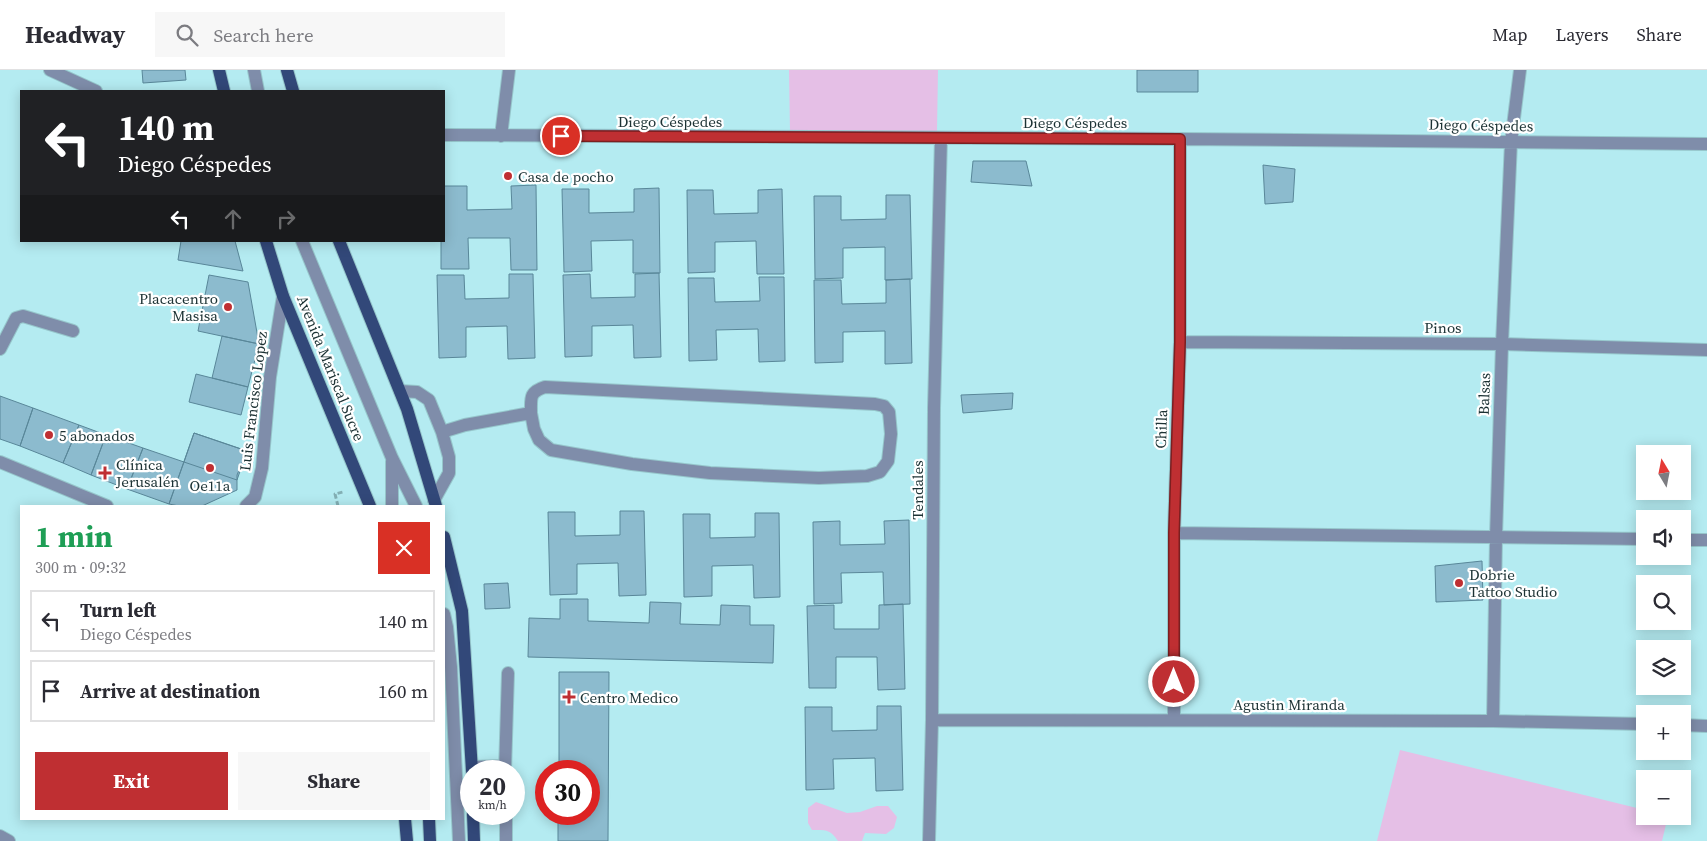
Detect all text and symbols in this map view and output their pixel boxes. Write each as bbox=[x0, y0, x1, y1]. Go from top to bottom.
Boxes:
search box bbox=[155, 12, 505, 57]
text: Headway bbox=[25, 18, 125, 51]
icon: search bbox=[173, 21, 201, 49]
text: Search here bbox=[213, 22, 314, 48]
text: Map bbox=[1492, 22, 1527, 47]
text: Layers bbox=[1555, 22, 1608, 47]
text: Share bbox=[1636, 22, 1682, 47]
text: 140 m bbox=[118, 104, 214, 152]
icon: left bbox=[35, 110, 100, 175]
street label: Diego Céspedes bbox=[618, 111, 722, 132]
street label: Diego Céspedes bbox=[1023, 112, 1127, 133]
street label: Diego Céspedes bbox=[1428, 114, 1534, 136]
pin bbox=[540, 115, 582, 157]
icon: arrive bbox=[547, 122, 575, 150]
text: Diego Céspedes bbox=[118, 149, 272, 179]
place label: Casa de pocho bbox=[518, 166, 614, 187]
marker: Casa de pocho bbox=[502, 170, 514, 182]
icon: left bbox=[166, 205, 194, 233]
icon: ahead bbox=[219, 205, 247, 233]
icon: right bbox=[272, 205, 300, 233]
place label: Placacentro Masisa bbox=[139, 288, 218, 326]
street label: Avenida Mariscal Sucre bbox=[292, 292, 370, 444]
marker: Placacentro Masisa bbox=[222, 301, 234, 313]
street label: Pinos bbox=[1424, 317, 1462, 338]
street label: Luis Francisco Lopez bbox=[234, 330, 272, 472]
street label: Balsas bbox=[1473, 373, 1495, 415]
street label: Chilla bbox=[1150, 409, 1172, 449]
place label: 5 abonados bbox=[59, 425, 135, 446]
marker: 5 abonados bbox=[43, 429, 55, 441]
north arrow bbox=[1636, 445, 1691, 500]
map controls bbox=[1636, 445, 1691, 825]
place label: Clínica Jerusalén bbox=[115, 454, 179, 492]
street label: Tendales bbox=[907, 460, 928, 520]
marker: Oe11a bbox=[204, 462, 216, 474]
marker: Clínica Jerusalén bbox=[98, 466, 112, 480]
place label: Oe11a bbox=[190, 475, 231, 496]
button: sound bbox=[1636, 510, 1691, 565]
text: 1 min bbox=[35, 516, 113, 557]
button: close bbox=[378, 522, 430, 574]
text: 300 m · 09:32 bbox=[35, 556, 126, 578]
place label: Dobrie Tattoo Studio bbox=[1469, 564, 1557, 602]
button: search bbox=[1636, 575, 1691, 630]
marker: Dobrie Tattoo Studio bbox=[1453, 577, 1465, 589]
text: Turn left bbox=[80, 597, 156, 623]
icon: left bbox=[37, 607, 65, 635]
text: 140 m bbox=[378, 608, 428, 634]
text: Diego Céspedes bbox=[80, 623, 192, 645]
button: layers bbox=[1636, 640, 1691, 695]
position arrow bbox=[1147, 655, 1199, 707]
icon: arrive bbox=[37, 677, 65, 705]
text: Arrive at destination bbox=[80, 678, 260, 704]
text: 160 m bbox=[378, 678, 428, 704]
place label: Centro Medico bbox=[580, 687, 678, 708]
marker: Centro Medico bbox=[562, 690, 576, 704]
street label: Agustin Miranda bbox=[1233, 694, 1345, 715]
button: + bbox=[1636, 705, 1691, 760]
button: Exit bbox=[35, 752, 228, 810]
button: Share bbox=[238, 752, 430, 810]
speed limit sign: 30 bbox=[535, 760, 600, 825]
text: 20 bbox=[479, 769, 506, 803]
button: − bbox=[1636, 770, 1691, 825]
text: km/h bbox=[478, 797, 507, 813]

